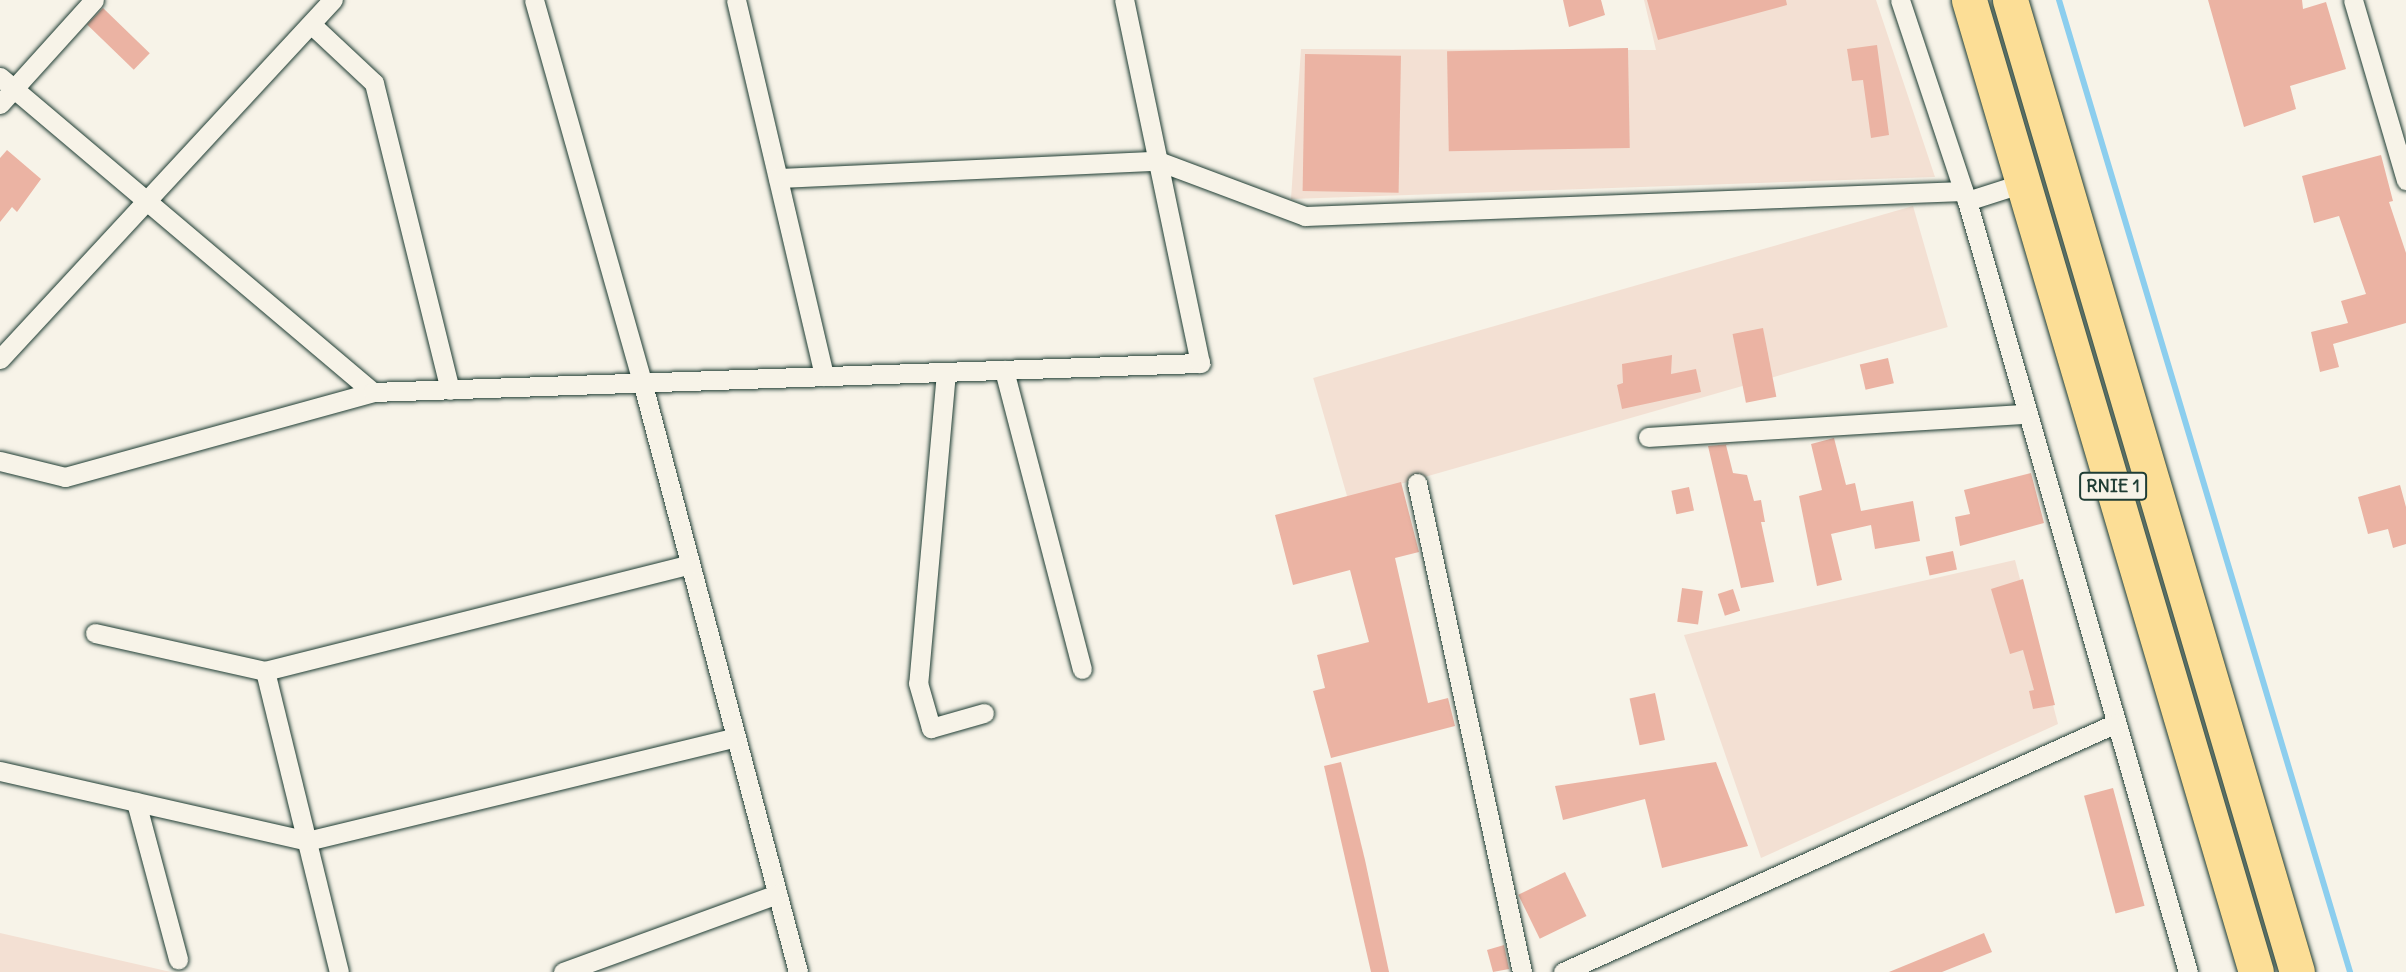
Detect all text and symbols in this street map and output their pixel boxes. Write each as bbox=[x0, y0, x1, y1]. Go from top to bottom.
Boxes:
road number: RNIE 1 bbox=[2078, 472, 2148, 500]

